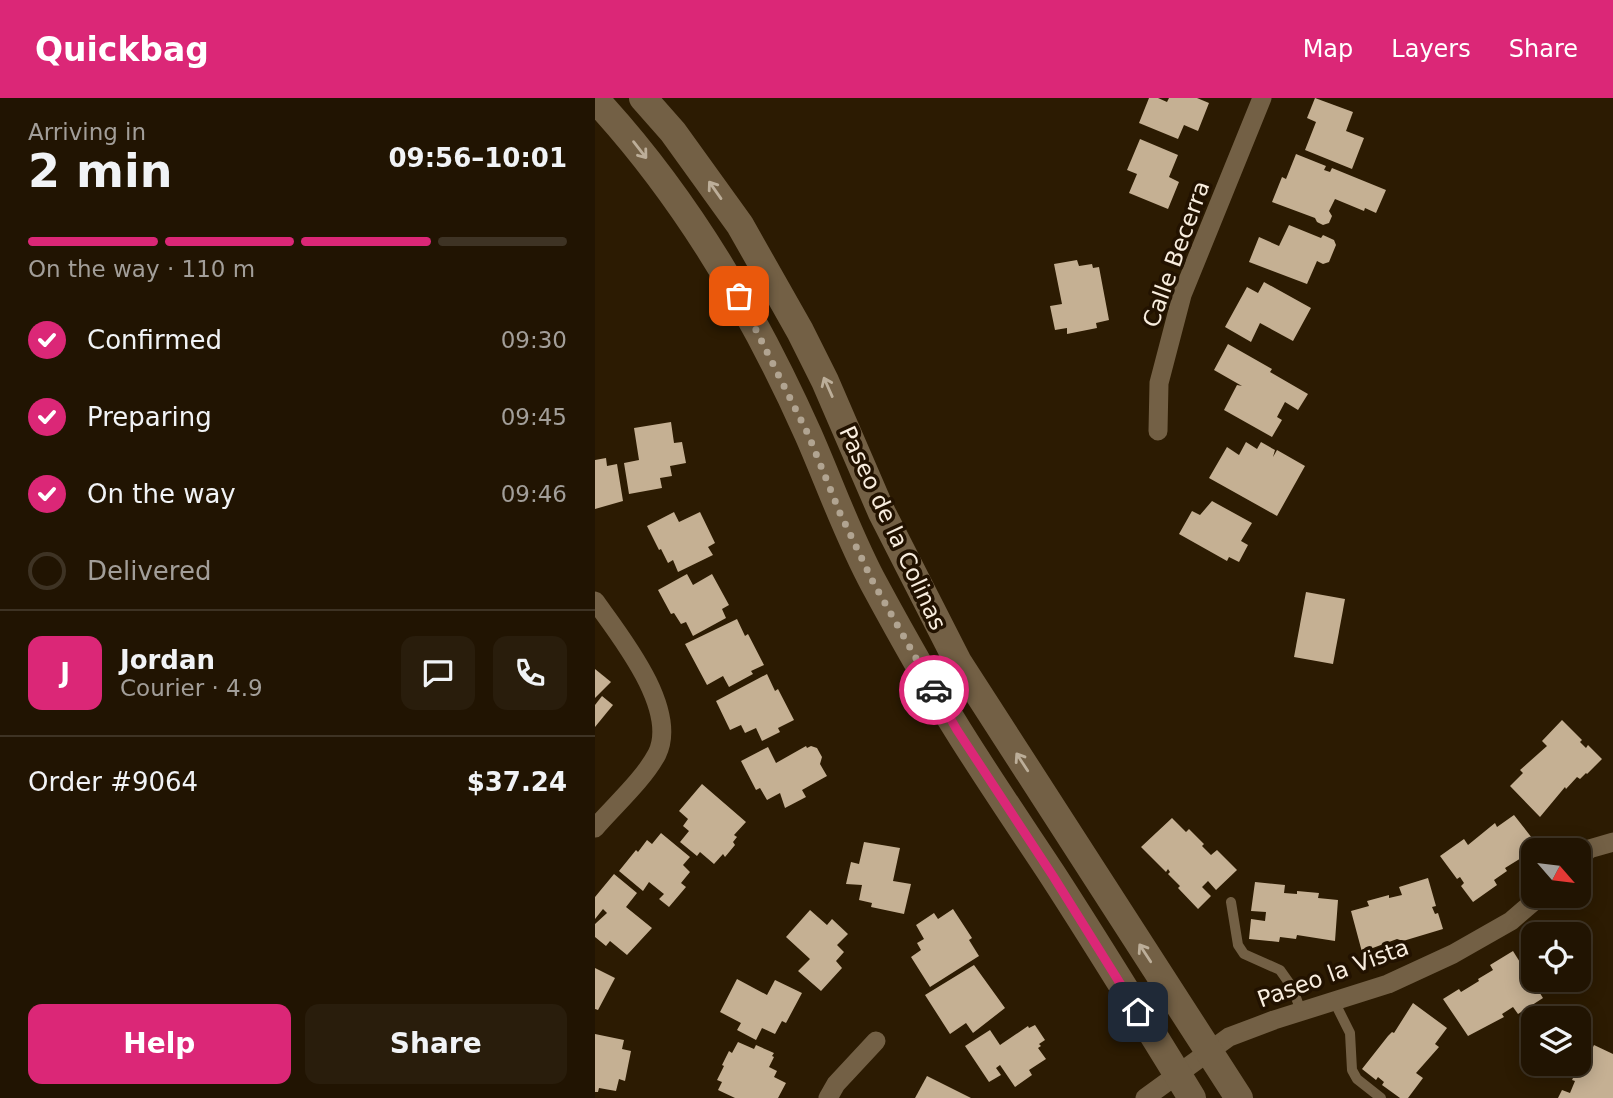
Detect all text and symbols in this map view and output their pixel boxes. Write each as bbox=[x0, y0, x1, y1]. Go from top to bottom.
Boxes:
text: Quickbag bbox=[35, 30, 209, 69]
text: Map bbox=[1303, 35, 1353, 63]
text: Layers bbox=[1391, 35, 1471, 63]
text: Share bbox=[1509, 35, 1578, 63]
text: Arriving in bbox=[28, 119, 146, 145]
one-way arrow bbox=[633, 140, 648, 159]
text: 09:56–10:01 bbox=[388, 143, 567, 173]
text: 2 min bbox=[28, 144, 172, 198]
street label: Calle Becerra bbox=[1137, 177, 1215, 331]
one-way arrow bbox=[708, 181, 722, 200]
text: On the way · 110 m bbox=[28, 256, 255, 282]
pin bbox=[709, 266, 769, 326]
icon: bag bbox=[720, 277, 758, 315]
icon: check bbox=[28, 321, 66, 359]
text: Confirmed bbox=[87, 325, 222, 355]
text: 09:30 bbox=[501, 327, 567, 353]
one-way arrow bbox=[821, 377, 834, 398]
icon: check bbox=[28, 398, 66, 436]
text: Preparing bbox=[87, 402, 212, 432]
text: 09:45 bbox=[501, 404, 567, 430]
street label: Paseo de la Colinas bbox=[834, 422, 952, 634]
icon: check bbox=[28, 475, 66, 513]
text: On the way bbox=[87, 479, 236, 509]
text: 09:46 bbox=[501, 481, 567, 507]
text: Delivered bbox=[87, 556, 211, 586]
button: chat bbox=[401, 636, 475, 710]
button: phone bbox=[493, 636, 567, 710]
text: Jordan bbox=[120, 645, 215, 675]
courier bbox=[899, 655, 969, 725]
text: J bbox=[60, 658, 70, 688]
icon: car bbox=[915, 671, 953, 709]
text: Courier · 4.9 bbox=[120, 675, 263, 701]
one-way arrow bbox=[1015, 753, 1030, 772]
text: Order #9064 bbox=[28, 767, 198, 797]
text: $37.24 bbox=[467, 767, 567, 797]
north arrow bbox=[1521, 838, 1591, 908]
map controls bbox=[1521, 838, 1591, 1076]
button: locate bbox=[1521, 922, 1591, 992]
street label: Paseo la Vista bbox=[1254, 934, 1412, 1012]
one-way arrow bbox=[1138, 944, 1152, 964]
pin bbox=[1108, 982, 1168, 1042]
icon: home bbox=[1119, 993, 1157, 1031]
button: Help bbox=[28, 1004, 291, 1084]
button: Share bbox=[305, 1004, 567, 1084]
button: layers bbox=[1521, 1006, 1591, 1076]

